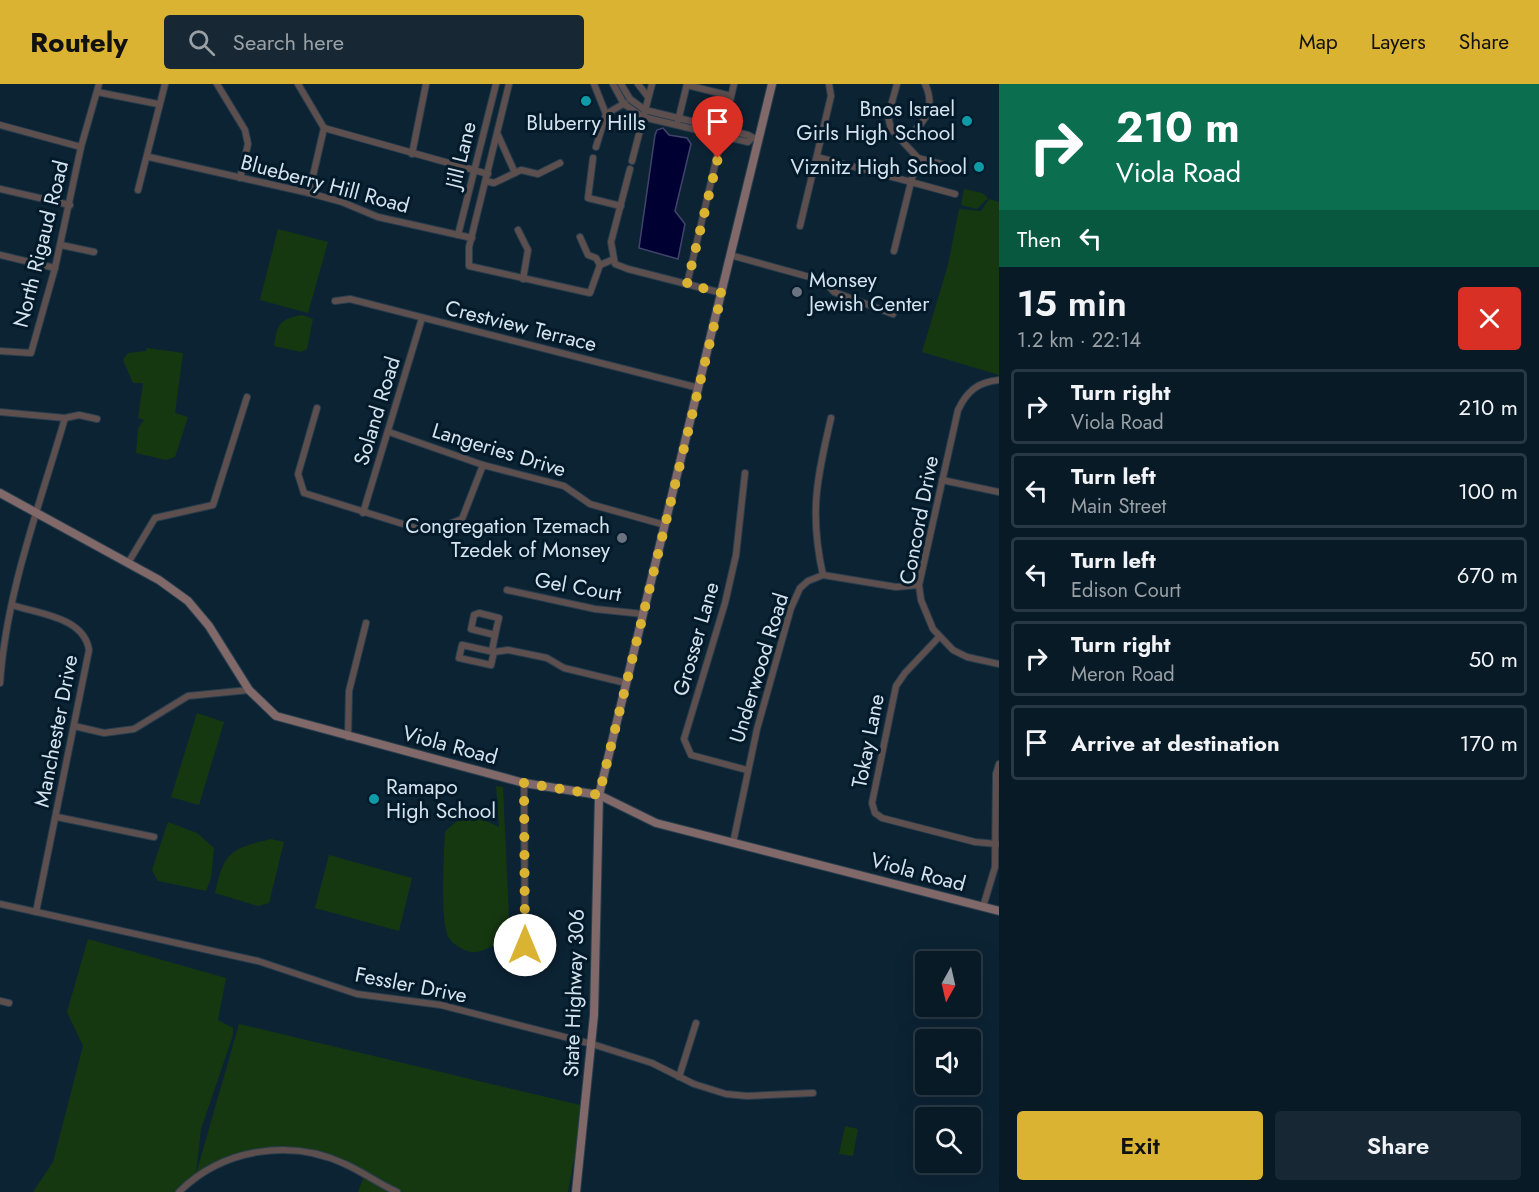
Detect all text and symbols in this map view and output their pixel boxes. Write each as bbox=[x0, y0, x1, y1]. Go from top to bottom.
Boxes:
search box bbox=[164, 15, 584, 69]
text: Routely bbox=[30, 22, 128, 63]
icon: search bbox=[185, 26, 218, 59]
text: Search here bbox=[233, 26, 344, 58]
text: Map bbox=[1299, 27, 1338, 57]
text: Layers bbox=[1371, 27, 1426, 57]
text: Share bbox=[1459, 27, 1509, 57]
marker: Bluberry Hills bbox=[579, 94, 593, 108]
place label: Bnos Israel Girls High School bbox=[796, 94, 955, 148]
pin bbox=[692, 96, 743, 158]
text: 210 m bbox=[1116, 97, 1240, 158]
icon: arrive bbox=[701, 105, 734, 138]
place label: Bluberry Hills bbox=[526, 108, 646, 138]
icon: right bbox=[1017, 108, 1095, 186]
marker: Bnos Israel Girls High School bbox=[960, 114, 974, 128]
street label: Jill Lane bbox=[438, 118, 484, 194]
street label: Blueberry Hill Road bbox=[237, 147, 413, 221]
place label: Viznitz High School bbox=[790, 152, 967, 182]
text: Viola Road bbox=[1116, 153, 1241, 192]
street label: North Rigaud Road bbox=[6, 157, 76, 331]
marker: Viznitz High School bbox=[972, 160, 986, 174]
icon: left bbox=[1074, 222, 1107, 255]
text: Then bbox=[1017, 223, 1062, 255]
place label: Monsey Jewish Center bbox=[806, 265, 930, 319]
text: 15 min bbox=[1017, 277, 1127, 329]
marker: Monsey Jewish Center bbox=[790, 285, 804, 299]
button: close bbox=[1458, 287, 1521, 350]
street label: Crestview Terrace bbox=[442, 293, 600, 359]
text: 1.2 km · 22:14 bbox=[1017, 326, 1141, 355]
street label: Soland Road bbox=[346, 353, 408, 469]
text: Turn right bbox=[1071, 376, 1171, 408]
icon: right bbox=[1020, 390, 1053, 423]
text: 210 m bbox=[1459, 391, 1518, 423]
text: Viola Road bbox=[1071, 408, 1164, 437]
street label: Langeries Drive bbox=[428, 415, 570, 485]
street label: Concord Drive bbox=[892, 453, 946, 587]
text: Turn left bbox=[1071, 460, 1156, 492]
icon: left bbox=[1020, 474, 1053, 507]
text: 100 m bbox=[1458, 475, 1518, 507]
text: Main Street bbox=[1071, 492, 1166, 521]
place label: Congregation Tzemach Tzedek of Monsey bbox=[405, 511, 611, 565]
marker: Congregation Tzemach Tzedek of Monsey bbox=[615, 531, 629, 545]
text: Turn left bbox=[1071, 544, 1156, 576]
icon: left bbox=[1020, 558, 1053, 591]
text: 670 m bbox=[1457, 559, 1518, 591]
street label: Gel Court bbox=[532, 565, 624, 609]
text: Edison Court bbox=[1071, 576, 1181, 605]
street label: Grosser Lane bbox=[665, 578, 727, 699]
street label: Underwood Road bbox=[722, 589, 796, 747]
text: Turn right bbox=[1071, 628, 1171, 660]
icon: right bbox=[1020, 642, 1053, 675]
text: 50 m bbox=[1469, 643, 1518, 675]
street label: Manchester Drive bbox=[27, 652, 86, 810]
text: Meron Road bbox=[1071, 660, 1175, 689]
street label: Tokay Lane bbox=[844, 691, 892, 791]
street label: Viola Road bbox=[399, 718, 501, 772]
icon: arrive bbox=[1020, 726, 1053, 759]
text: Arrive at destination bbox=[1071, 727, 1280, 759]
text: 170 m bbox=[1460, 727, 1518, 759]
place label: Ramapo High School bbox=[386, 772, 496, 826]
marker: Ramapo High School bbox=[367, 792, 381, 806]
street label: Viola Road bbox=[867, 845, 969, 899]
street label: State Highway 306 bbox=[556, 908, 592, 1078]
position arrow bbox=[493, 913, 557, 977]
north arrow bbox=[915, 951, 981, 1017]
map controls bbox=[915, 951, 981, 1173]
street label: Fessler Drive bbox=[352, 959, 470, 1011]
button: sound bbox=[915, 1029, 981, 1095]
button: search bbox=[915, 1107, 981, 1173]
button: Exit bbox=[1017, 1111, 1263, 1180]
button: Share bbox=[1275, 1111, 1521, 1180]

